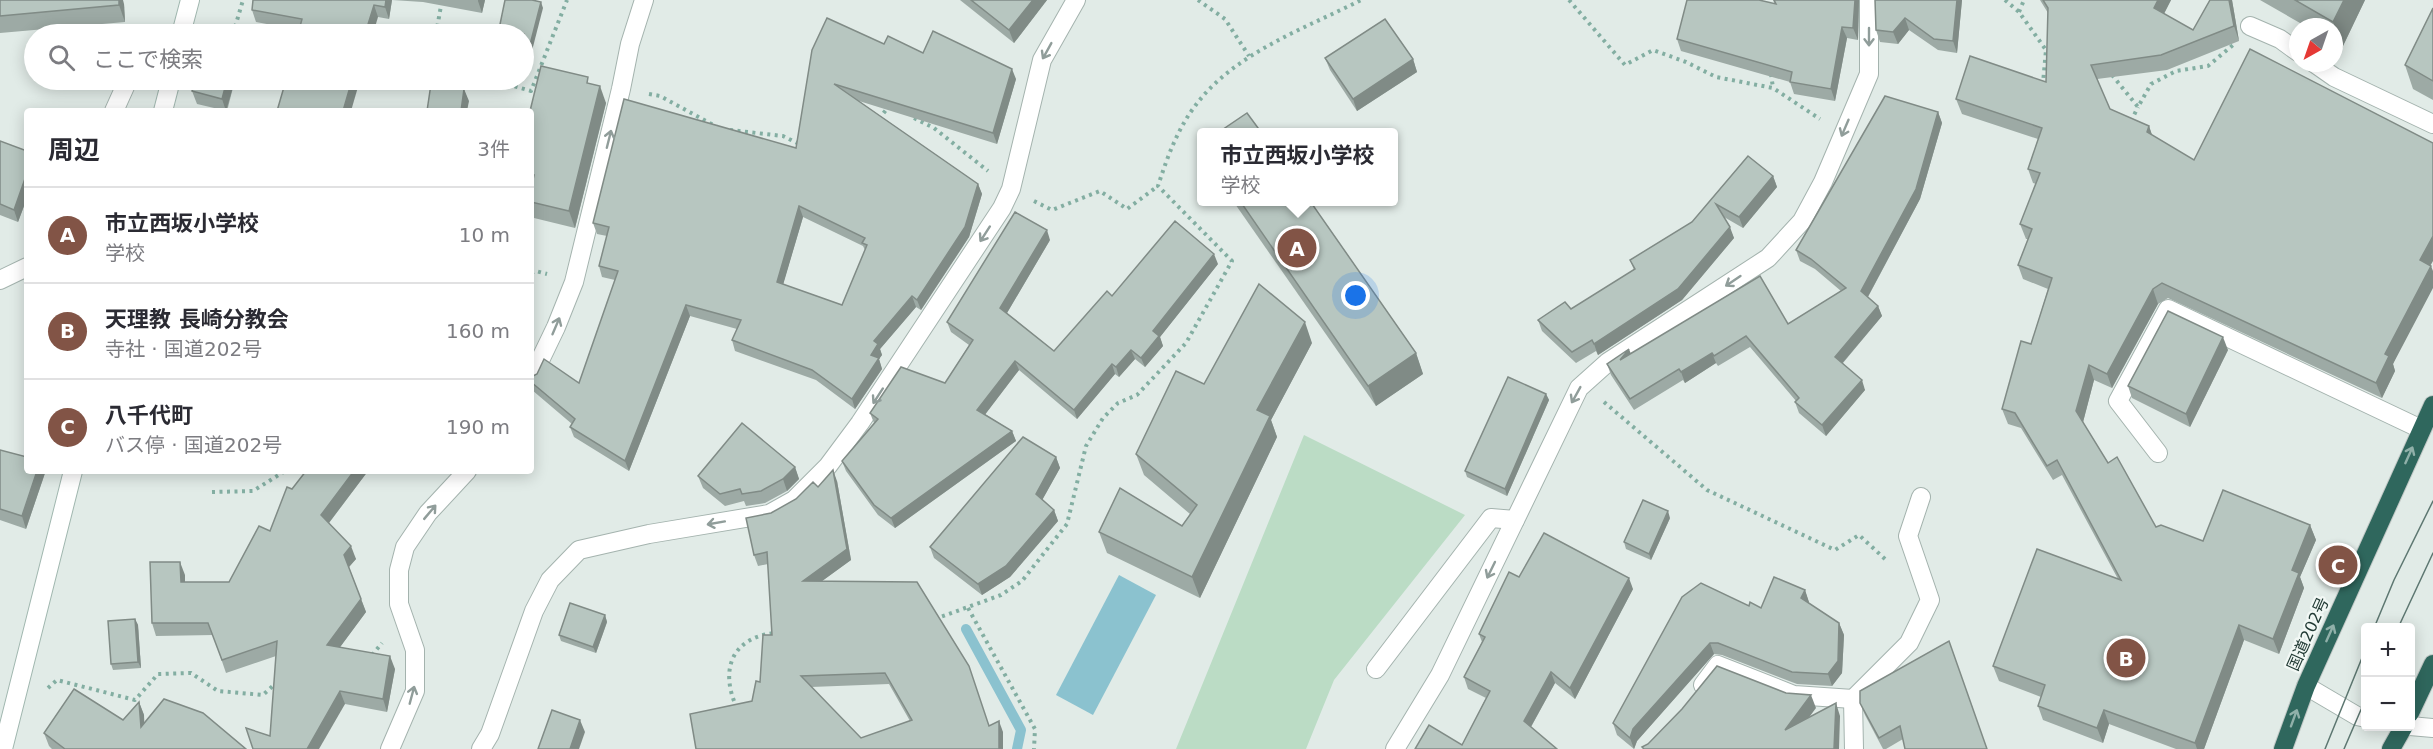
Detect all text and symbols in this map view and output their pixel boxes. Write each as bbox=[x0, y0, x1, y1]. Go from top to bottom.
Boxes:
north arrow bbox=[2289, 18, 2343, 72]
search box bbox=[24, 24, 534, 90]
one-way arrow bbox=[1863, 27, 1875, 47]
icon: search bbox=[45, 41, 78, 74]
one-way arrow bbox=[1041, 41, 1052, 59]
text: ここで検索 bbox=[93, 47, 203, 72]
one-way arrow bbox=[1839, 119, 1850, 137]
popup bbox=[1197, 128, 1398, 206]
one-way arrow bbox=[604, 130, 616, 149]
text: 周辺 bbox=[48, 135, 100, 165]
text: 3件 bbox=[477, 137, 510, 161]
text: 市立西坂小学校 bbox=[1220, 143, 1375, 168]
text: 学校 bbox=[1220, 173, 1260, 197]
text: 市立西坂小学校 bbox=[105, 211, 259, 236]
text: A bbox=[60, 223, 75, 247]
text: 10 m bbox=[459, 223, 510, 247]
one-way arrow bbox=[979, 225, 992, 242]
pin: A bbox=[1278, 226, 1316, 270]
text: 学校 bbox=[105, 241, 145, 265]
one-way arrow bbox=[1725, 275, 1742, 287]
your location bbox=[1341, 281, 1370, 310]
text: 天理教 長崎分教会 bbox=[105, 307, 289, 332]
one-way arrow bbox=[551, 318, 562, 336]
text: B bbox=[60, 319, 75, 343]
text: 160 m bbox=[446, 319, 510, 343]
text: 寺社 · 国道202号 bbox=[105, 337, 262, 361]
one-way arrow bbox=[1570, 386, 1582, 403]
one-way arrow bbox=[872, 388, 884, 404]
text: 八千代町 bbox=[105, 403, 193, 428]
text: C bbox=[60, 415, 75, 439]
text: 190 m bbox=[446, 415, 510, 439]
text: バス停 · 国道202号 bbox=[105, 433, 282, 457]
one-way arrow bbox=[2404, 447, 2416, 465]
one-way arrow bbox=[423, 504, 436, 520]
one-way arrow bbox=[707, 518, 726, 529]
pin: C bbox=[2318, 542, 2358, 588]
one-way arrow bbox=[1484, 560, 1496, 578]
street label: 国道202号 bbox=[2283, 594, 2333, 674]
map controls bbox=[2361, 623, 2415, 731]
button: + bbox=[2361, 623, 2415, 677]
one-way arrow bbox=[2325, 624, 2336, 642]
pin: B bbox=[2106, 636, 2146, 680]
button: − bbox=[2361, 677, 2415, 731]
one-way arrow bbox=[407, 686, 418, 705]
one-way arrow bbox=[2290, 709, 2301, 728]

